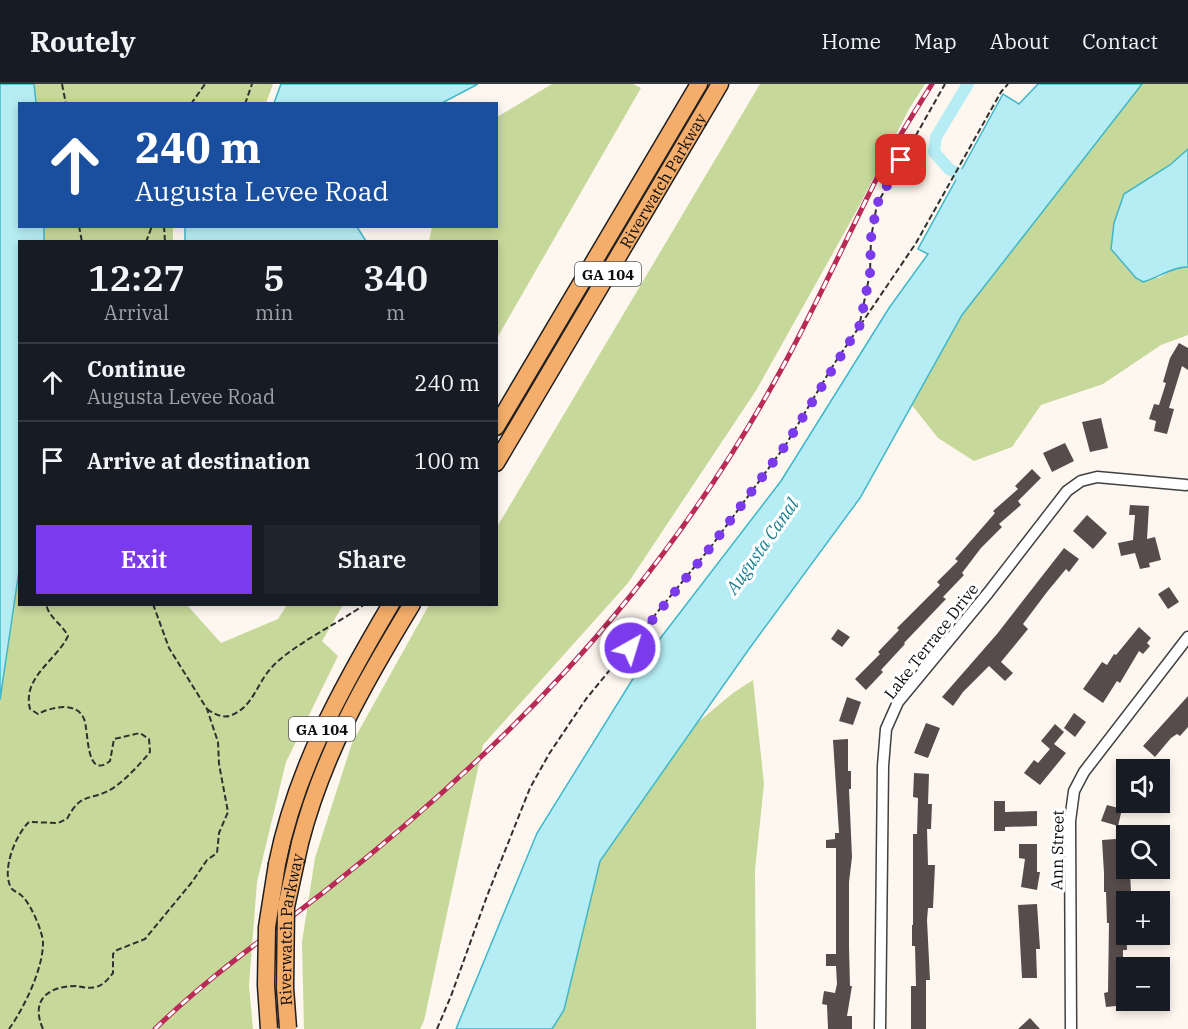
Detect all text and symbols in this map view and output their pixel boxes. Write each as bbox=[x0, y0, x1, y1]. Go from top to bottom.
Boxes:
text: Routely bbox=[30, 23, 136, 60]
text: Home bbox=[821, 27, 881, 55]
text: Map bbox=[914, 27, 957, 55]
text: About bbox=[990, 27, 1049, 55]
text: Contact bbox=[1082, 27, 1158, 55]
street label: Riverwatch Parkway bbox=[615, 109, 711, 252]
text: 240 m bbox=[135, 120, 261, 175]
icon: ahead bbox=[36, 126, 114, 204]
pin bbox=[875, 134, 926, 185]
icon: arrive bbox=[884, 143, 917, 176]
text: Augusta Levee Road bbox=[135, 173, 389, 208]
text: 12:27 bbox=[88, 254, 185, 301]
text: 5 bbox=[263, 254, 285, 301]
text: 340 bbox=[363, 254, 428, 301]
road number: GA 104 bbox=[575, 262, 641, 286]
text: Arrival bbox=[104, 299, 169, 326]
text: min bbox=[255, 299, 293, 326]
text: m bbox=[386, 299, 405, 326]
text: Continue bbox=[87, 354, 186, 383]
icon: ahead bbox=[36, 366, 69, 399]
text: 240 m bbox=[414, 368, 480, 397]
text: Augusta Levee Road bbox=[87, 383, 275, 410]
icon: arrive bbox=[36, 444, 69, 477]
text: Arrive at destination bbox=[87, 446, 310, 475]
text: 100 m bbox=[414, 446, 480, 475]
water label: Augusta Canal bbox=[720, 493, 804, 599]
button: Exit bbox=[36, 525, 252, 594]
button: Share bbox=[264, 525, 480, 594]
street label: Lake Terrace Drive bbox=[880, 579, 982, 703]
position arrow bbox=[598, 616, 662, 680]
road number: GA 104 bbox=[289, 717, 355, 741]
map controls bbox=[1116, 759, 1170, 1011]
button: sound bbox=[1116, 759, 1170, 813]
street label: Ann Street bbox=[1046, 809, 1068, 890]
button: search bbox=[1116, 825, 1170, 879]
street label: Riverwatch Parkway bbox=[275, 851, 308, 1006]
button: + bbox=[1116, 891, 1170, 945]
button: − bbox=[1116, 957, 1170, 1011]

